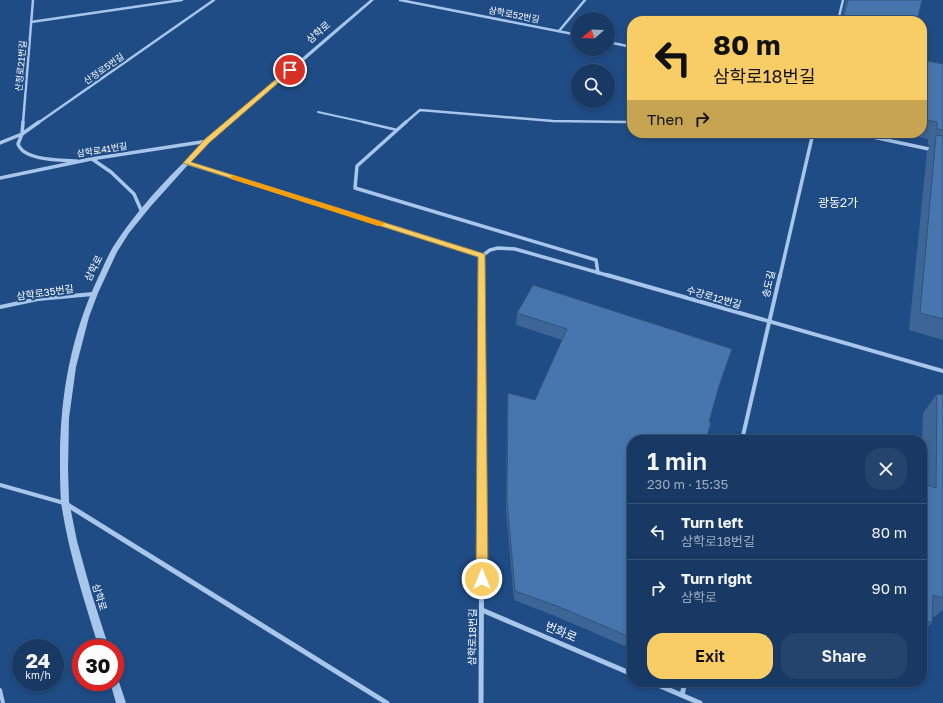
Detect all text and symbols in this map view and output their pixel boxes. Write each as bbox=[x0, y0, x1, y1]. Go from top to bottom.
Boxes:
street label: 삼학로52번길 bbox=[488, 4, 541, 25]
north arrow bbox=[571, 12, 615, 56]
map controls bbox=[571, 12, 615, 108]
street label: 삼학로 bbox=[304, 18, 332, 46]
text: 80 m bbox=[713, 28, 781, 61]
icon: left bbox=[647, 32, 699, 84]
street label: 산정로21번길 bbox=[13, 40, 28, 92]
street label: 산정로5번길 bbox=[81, 51, 126, 86]
pin bbox=[273, 53, 307, 87]
icon: arrive bbox=[279, 59, 301, 81]
button: search bbox=[571, 64, 615, 108]
text: 삼학로18번길 bbox=[713, 65, 816, 87]
icon: right bbox=[691, 108, 713, 130]
text: Then bbox=[647, 110, 683, 128]
street label: 삼학로41번길 bbox=[76, 140, 128, 159]
district label: 광동2가 bbox=[818, 195, 858, 210]
street label: 삼학로 bbox=[81, 253, 105, 283]
street label: 송도길 bbox=[759, 269, 777, 299]
street label: 삼학로35번길 bbox=[16, 282, 74, 302]
street label: 수강로12번길 bbox=[685, 283, 743, 311]
text: 1 min bbox=[647, 446, 707, 475]
button: close bbox=[865, 448, 907, 490]
text: 230 m · 15:35 bbox=[647, 476, 728, 492]
text: Turn left bbox=[681, 513, 743, 531]
icon: left bbox=[647, 521, 669, 543]
text: 80 m bbox=[872, 523, 907, 541]
text: 삼학로18번길 bbox=[681, 533, 755, 549]
position arrow bbox=[461, 558, 503, 600]
text: Turn right bbox=[681, 569, 752, 587]
icon: right bbox=[647, 577, 669, 599]
text: 90 m bbox=[872, 579, 907, 597]
street label: 삼학로 bbox=[90, 582, 110, 612]
text: 삼학로 bbox=[681, 589, 717, 605]
street label: 삼학로18번길 bbox=[466, 608, 478, 666]
street label: 번화로 bbox=[543, 618, 579, 645]
button: Exit bbox=[647, 633, 773, 679]
button: Share bbox=[781, 633, 907, 679]
speed limit sign: 30 bbox=[72, 639, 124, 691]
text: 24 bbox=[26, 648, 50, 672]
text: km/h bbox=[25, 669, 51, 681]

